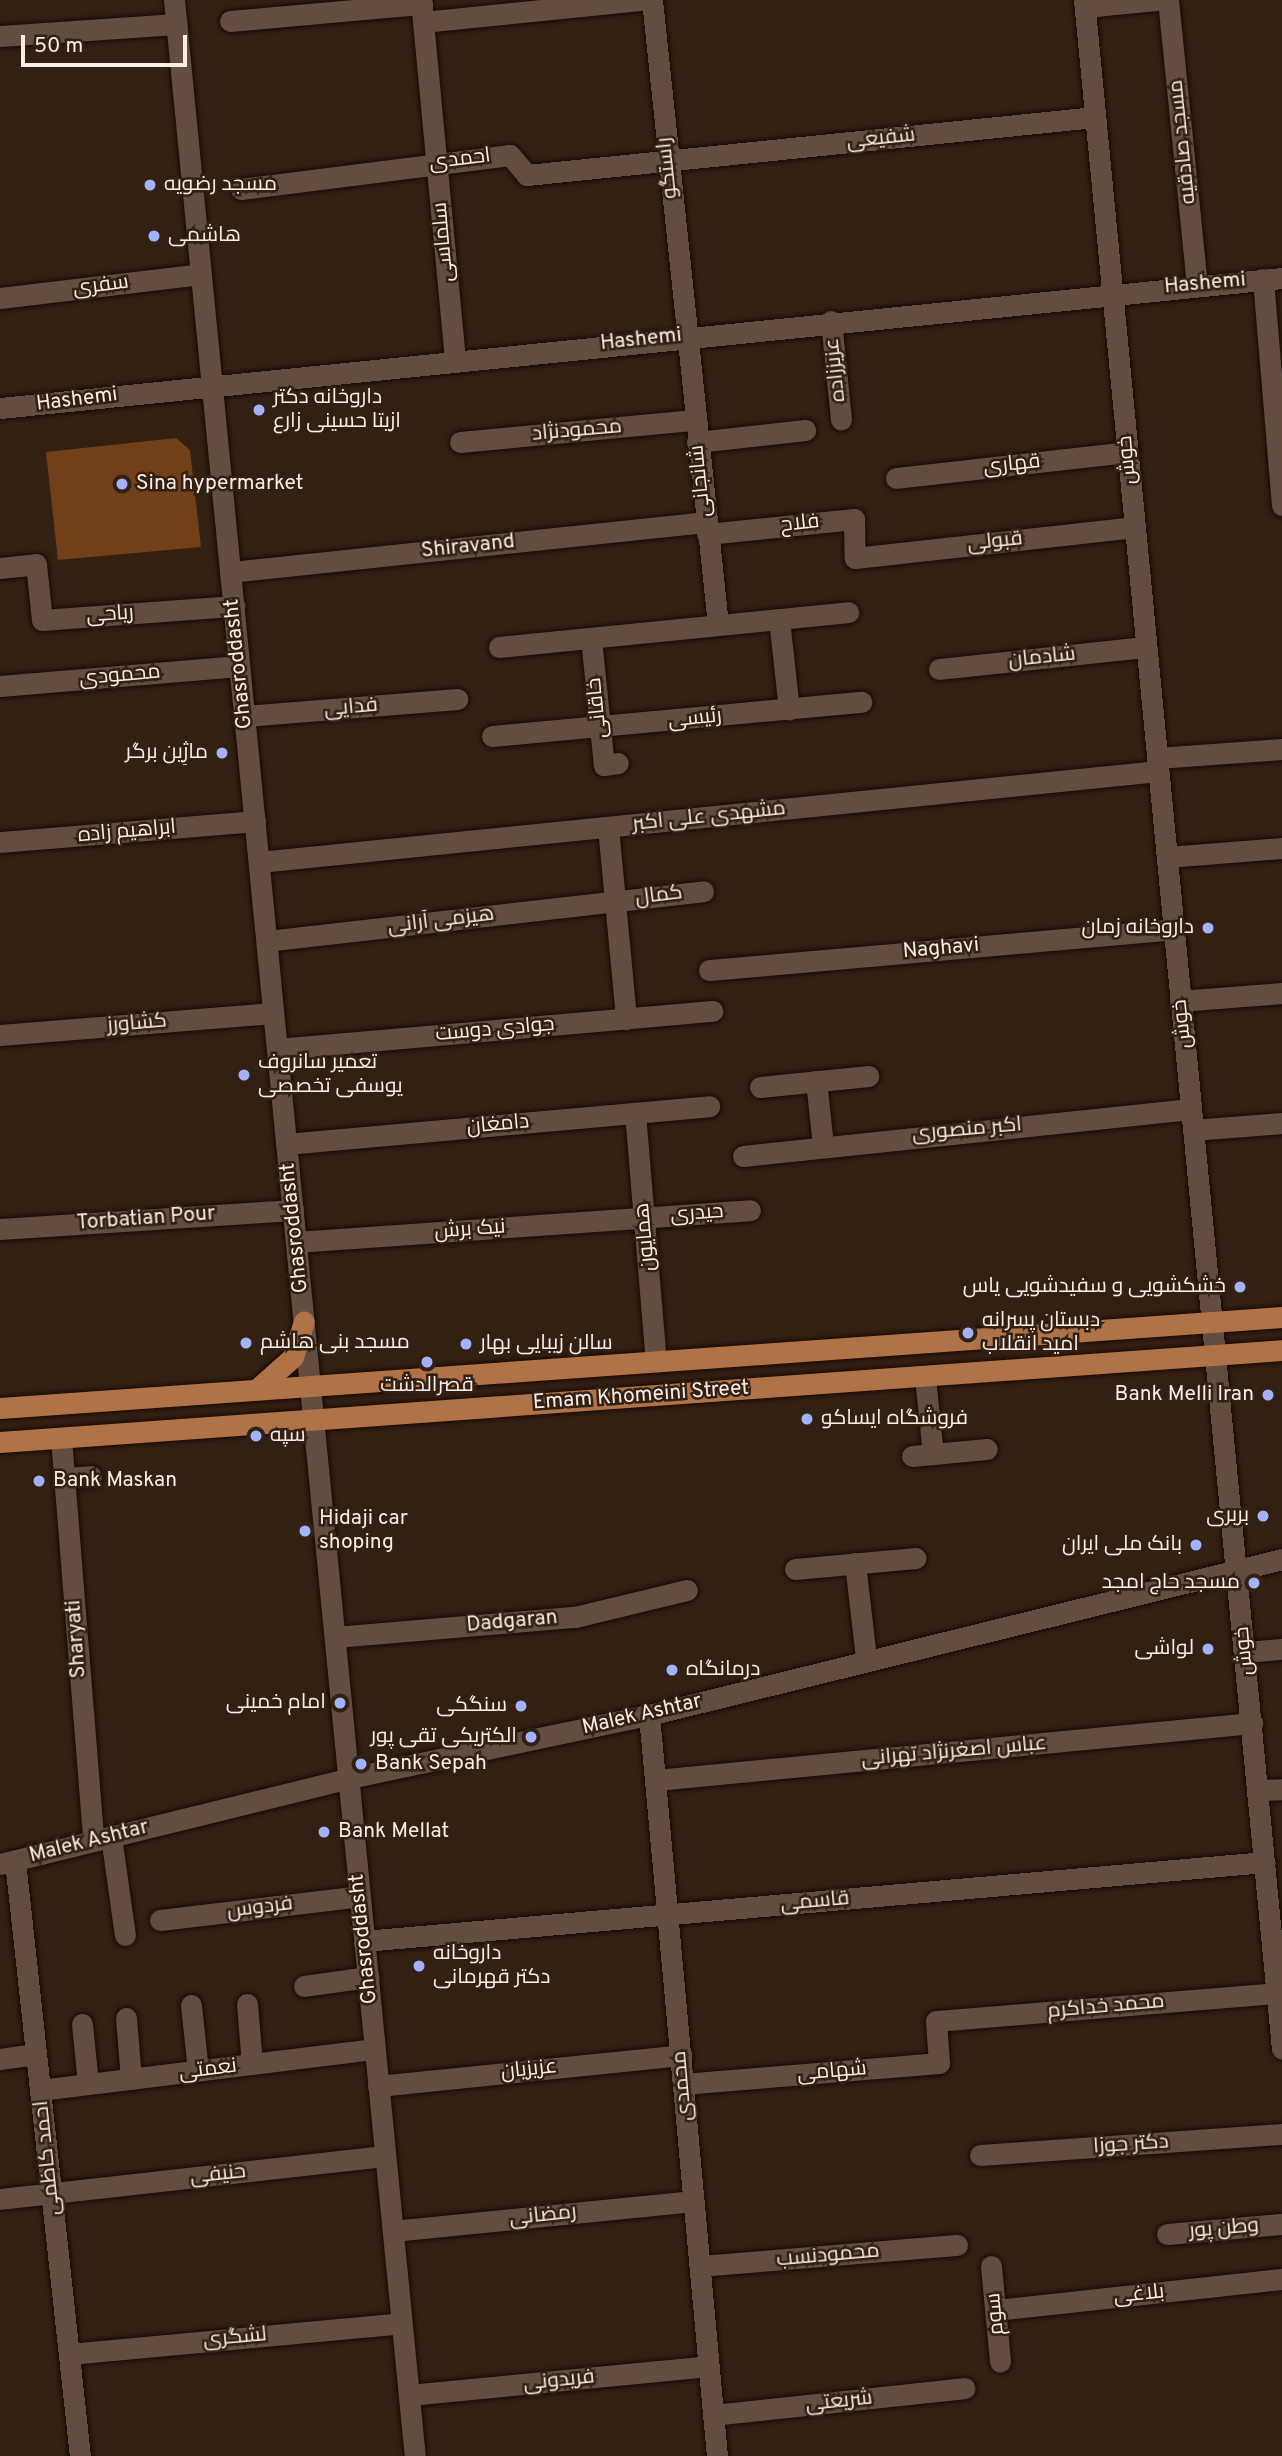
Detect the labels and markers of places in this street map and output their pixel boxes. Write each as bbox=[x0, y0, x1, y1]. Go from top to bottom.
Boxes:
place label: مسجد رضویه bbox=[164, 172, 277, 198]
marker: مسجد رضویه bbox=[142, 177, 158, 193]
place label: هاشمی bbox=[168, 223, 241, 249]
marker: هاشمی bbox=[146, 228, 162, 244]
place label: داروخانه دکتر ازیتا حسینی زارع bbox=[273, 385, 401, 435]
marker: داروخانه دکتر ازیتا حسینی زارع bbox=[251, 402, 267, 418]
place label: Sina hypermarket bbox=[136, 471, 304, 497]
marker: Sina hypermarket bbox=[114, 476, 130, 492]
place label: ماژِین برگر bbox=[125, 740, 208, 766]
marker: ماژِین برگر bbox=[214, 745, 230, 761]
place label: داروخانه زمان bbox=[1082, 915, 1194, 941]
marker: داروخانه زمان bbox=[1200, 920, 1216, 936]
place label: تعمیر سانروف یوسفی تخصصی bbox=[258, 1050, 403, 1100]
marker: تعمیر سانروف یوسفی تخصصی bbox=[236, 1067, 252, 1083]
place label: خشکشویی و سفیدشویی یاس bbox=[963, 1274, 1226, 1300]
marker: خشکشویی و سفیدشویی یاس bbox=[1232, 1279, 1248, 1295]
place label: دبستان پسرانه امید انقلاب bbox=[982, 1308, 1100, 1358]
marker: دبستان پسرانه امید انقلاب bbox=[960, 1325, 976, 1341]
place label: مسجد بنی هاشم bbox=[260, 1330, 410, 1356]
place label: سالن زیبایی بهار bbox=[480, 1331, 613, 1357]
marker: مسجد بنی هاشم bbox=[238, 1335, 254, 1351]
marker: سالن زیبایی بهار bbox=[458, 1336, 474, 1352]
marker: قصرالدشت bbox=[419, 1354, 435, 1370]
place label: قصرالدشت bbox=[380, 1373, 474, 1399]
place label: Bank Melli Iran bbox=[1114, 1382, 1254, 1408]
marker: Bank Melli Iran bbox=[1260, 1387, 1276, 1403]
place label: فروشگاه ایساکو bbox=[821, 1406, 968, 1432]
marker: فروشگاه ایساکو bbox=[799, 1411, 815, 1427]
place label: سپه bbox=[270, 1423, 306, 1449]
marker: سپه bbox=[248, 1428, 264, 1444]
place label: Bank Maskan bbox=[53, 1468, 177, 1494]
marker: Bank Maskan bbox=[31, 1473, 47, 1489]
place label: بربری bbox=[1206, 1503, 1249, 1529]
place label: Hidaji car shoping bbox=[319, 1506, 408, 1556]
marker: بربری bbox=[1255, 1508, 1271, 1524]
marker: Hidaji car shoping bbox=[297, 1523, 313, 1539]
place label: بانک ملی ایران bbox=[1062, 1532, 1182, 1558]
marker: بانک ملی ایران bbox=[1188, 1537, 1204, 1553]
place label: مسجد حاج امجد bbox=[1102, 1570, 1240, 1596]
marker: مسجد حاج امجد bbox=[1246, 1575, 1262, 1591]
place label: لواشی bbox=[1135, 1636, 1194, 1662]
marker: لواشی bbox=[1200, 1641, 1216, 1657]
place label: درمانگاه bbox=[686, 1657, 760, 1683]
marker: درمانگاه bbox=[664, 1662, 680, 1678]
place label: امام خمینی bbox=[226, 1690, 326, 1716]
place label: سنگکی bbox=[436, 1693, 507, 1719]
marker: امام خمینی bbox=[332, 1695, 348, 1711]
marker: سنگکی bbox=[513, 1698, 529, 1714]
place label: الکتریکی تقی پور bbox=[371, 1724, 517, 1750]
marker: الکتریکی تقی پور bbox=[523, 1729, 539, 1745]
place label: Bank Sepah bbox=[375, 1751, 487, 1777]
marker: Bank Sepah bbox=[353, 1756, 369, 1772]
place label: Bank Mellat bbox=[338, 1819, 449, 1845]
marker: Bank Mellat bbox=[316, 1824, 332, 1840]
place label: داروخانه دکتر قهرمانی bbox=[433, 1941, 550, 1991]
marker: داروخانه دکتر قهرمانی bbox=[411, 1958, 427, 1974]

